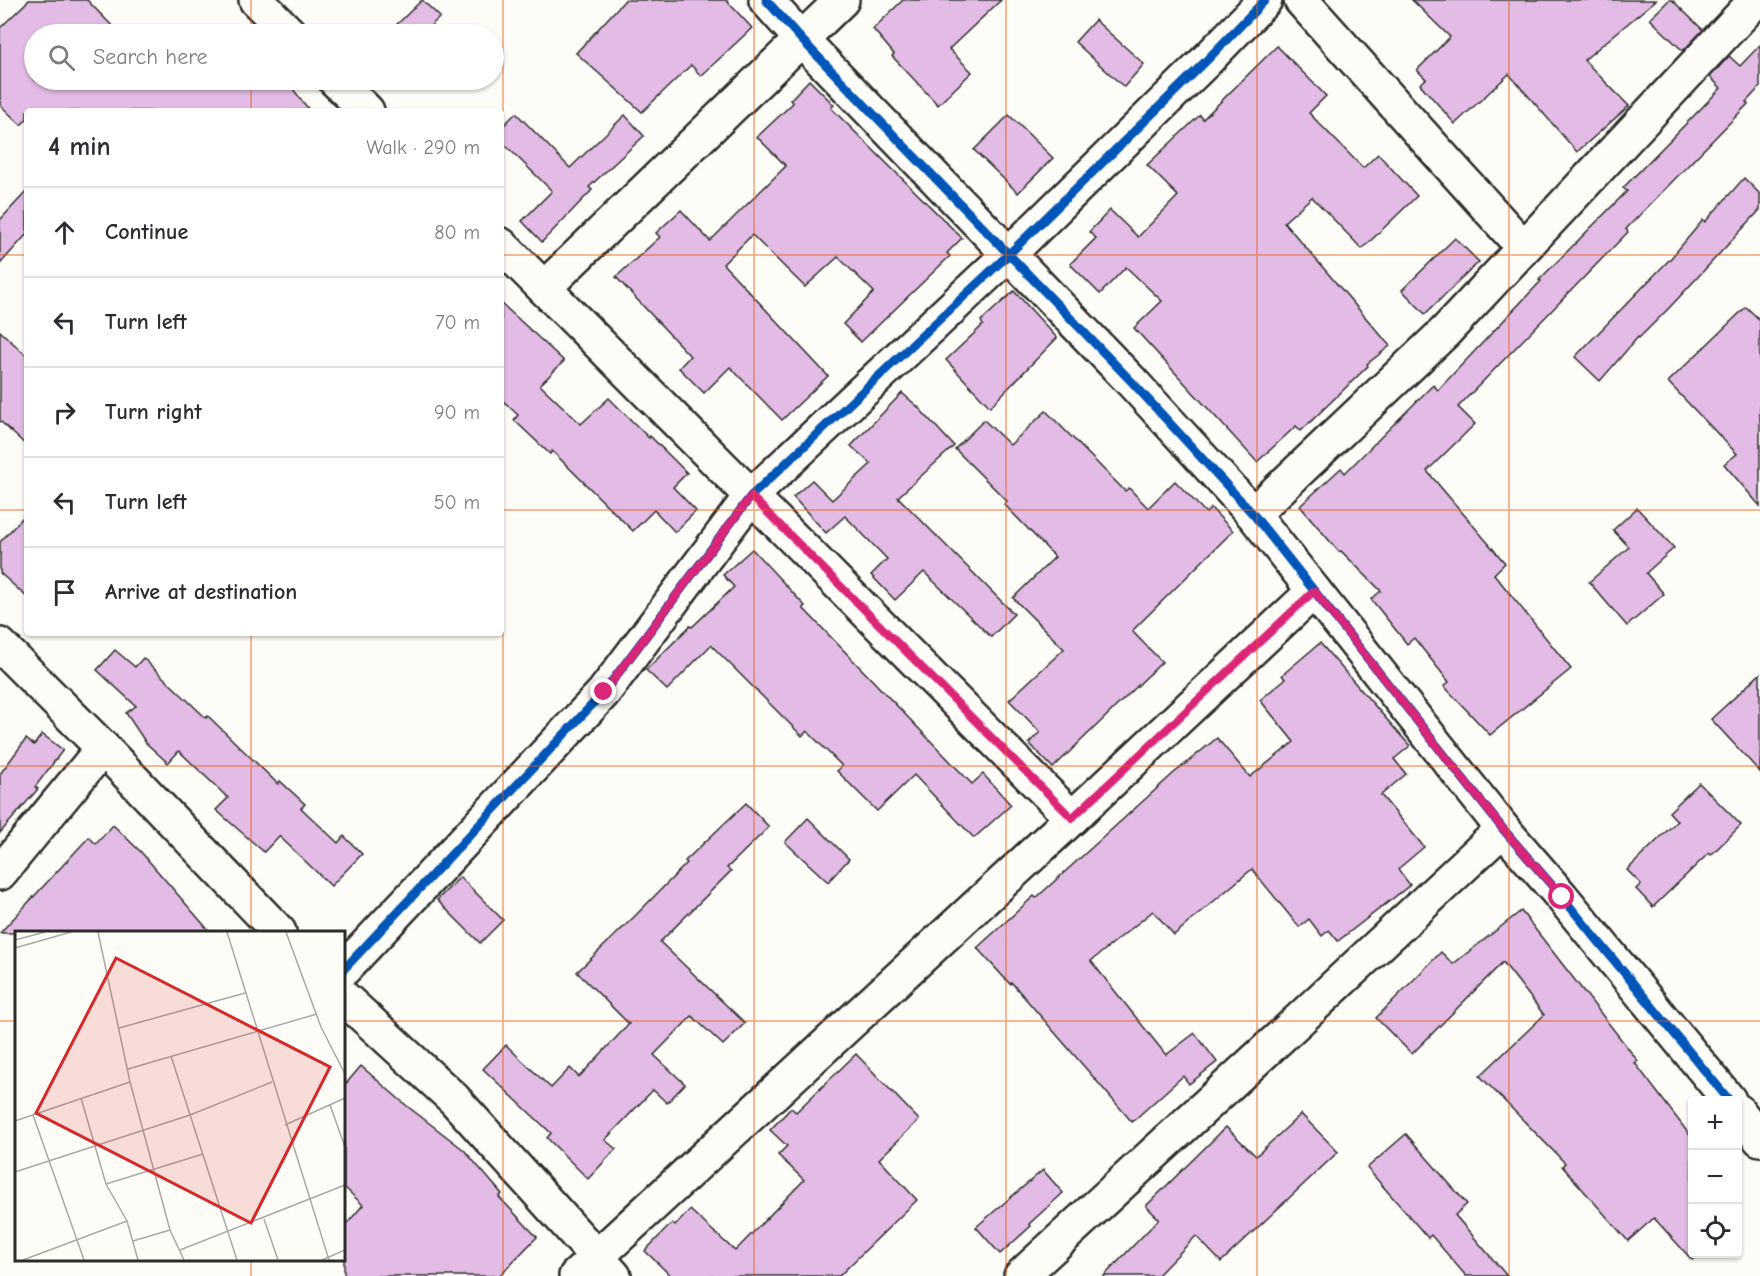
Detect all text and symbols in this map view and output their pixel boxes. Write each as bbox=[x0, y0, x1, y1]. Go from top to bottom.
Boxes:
search box bbox=[24, 24, 504, 90]
icon: search bbox=[45, 41, 78, 74]
text: Search here bbox=[93, 44, 208, 70]
text: 4 min bbox=[48, 132, 111, 162]
text: Walk · 290 m bbox=[366, 136, 480, 159]
icon: ahead bbox=[48, 216, 81, 249]
text: Continue bbox=[105, 219, 188, 245]
text: 80 m bbox=[434, 221, 480, 244]
icon: left bbox=[48, 306, 81, 339]
text: Turn left bbox=[105, 309, 187, 335]
text: 70 m bbox=[435, 311, 480, 334]
icon: right bbox=[48, 396, 81, 429]
text: Turn right bbox=[105, 399, 202, 425]
text: 90 m bbox=[434, 401, 480, 424]
icon: left bbox=[48, 486, 81, 519]
text: Turn left bbox=[105, 489, 187, 515]
text: 50 m bbox=[434, 491, 480, 514]
icon: arrive bbox=[48, 576, 81, 609]
text: Arrive at destination bbox=[105, 579, 297, 605]
route end bbox=[590, 678, 616, 704]
route start bbox=[1548, 883, 1574, 909]
inset map bbox=[15, 931, 345, 1261]
map controls bbox=[1688, 1096, 1742, 1258]
button: + bbox=[1688, 1096, 1742, 1150]
button: − bbox=[1688, 1150, 1742, 1204]
button: locate bbox=[1688, 1204, 1742, 1258]

